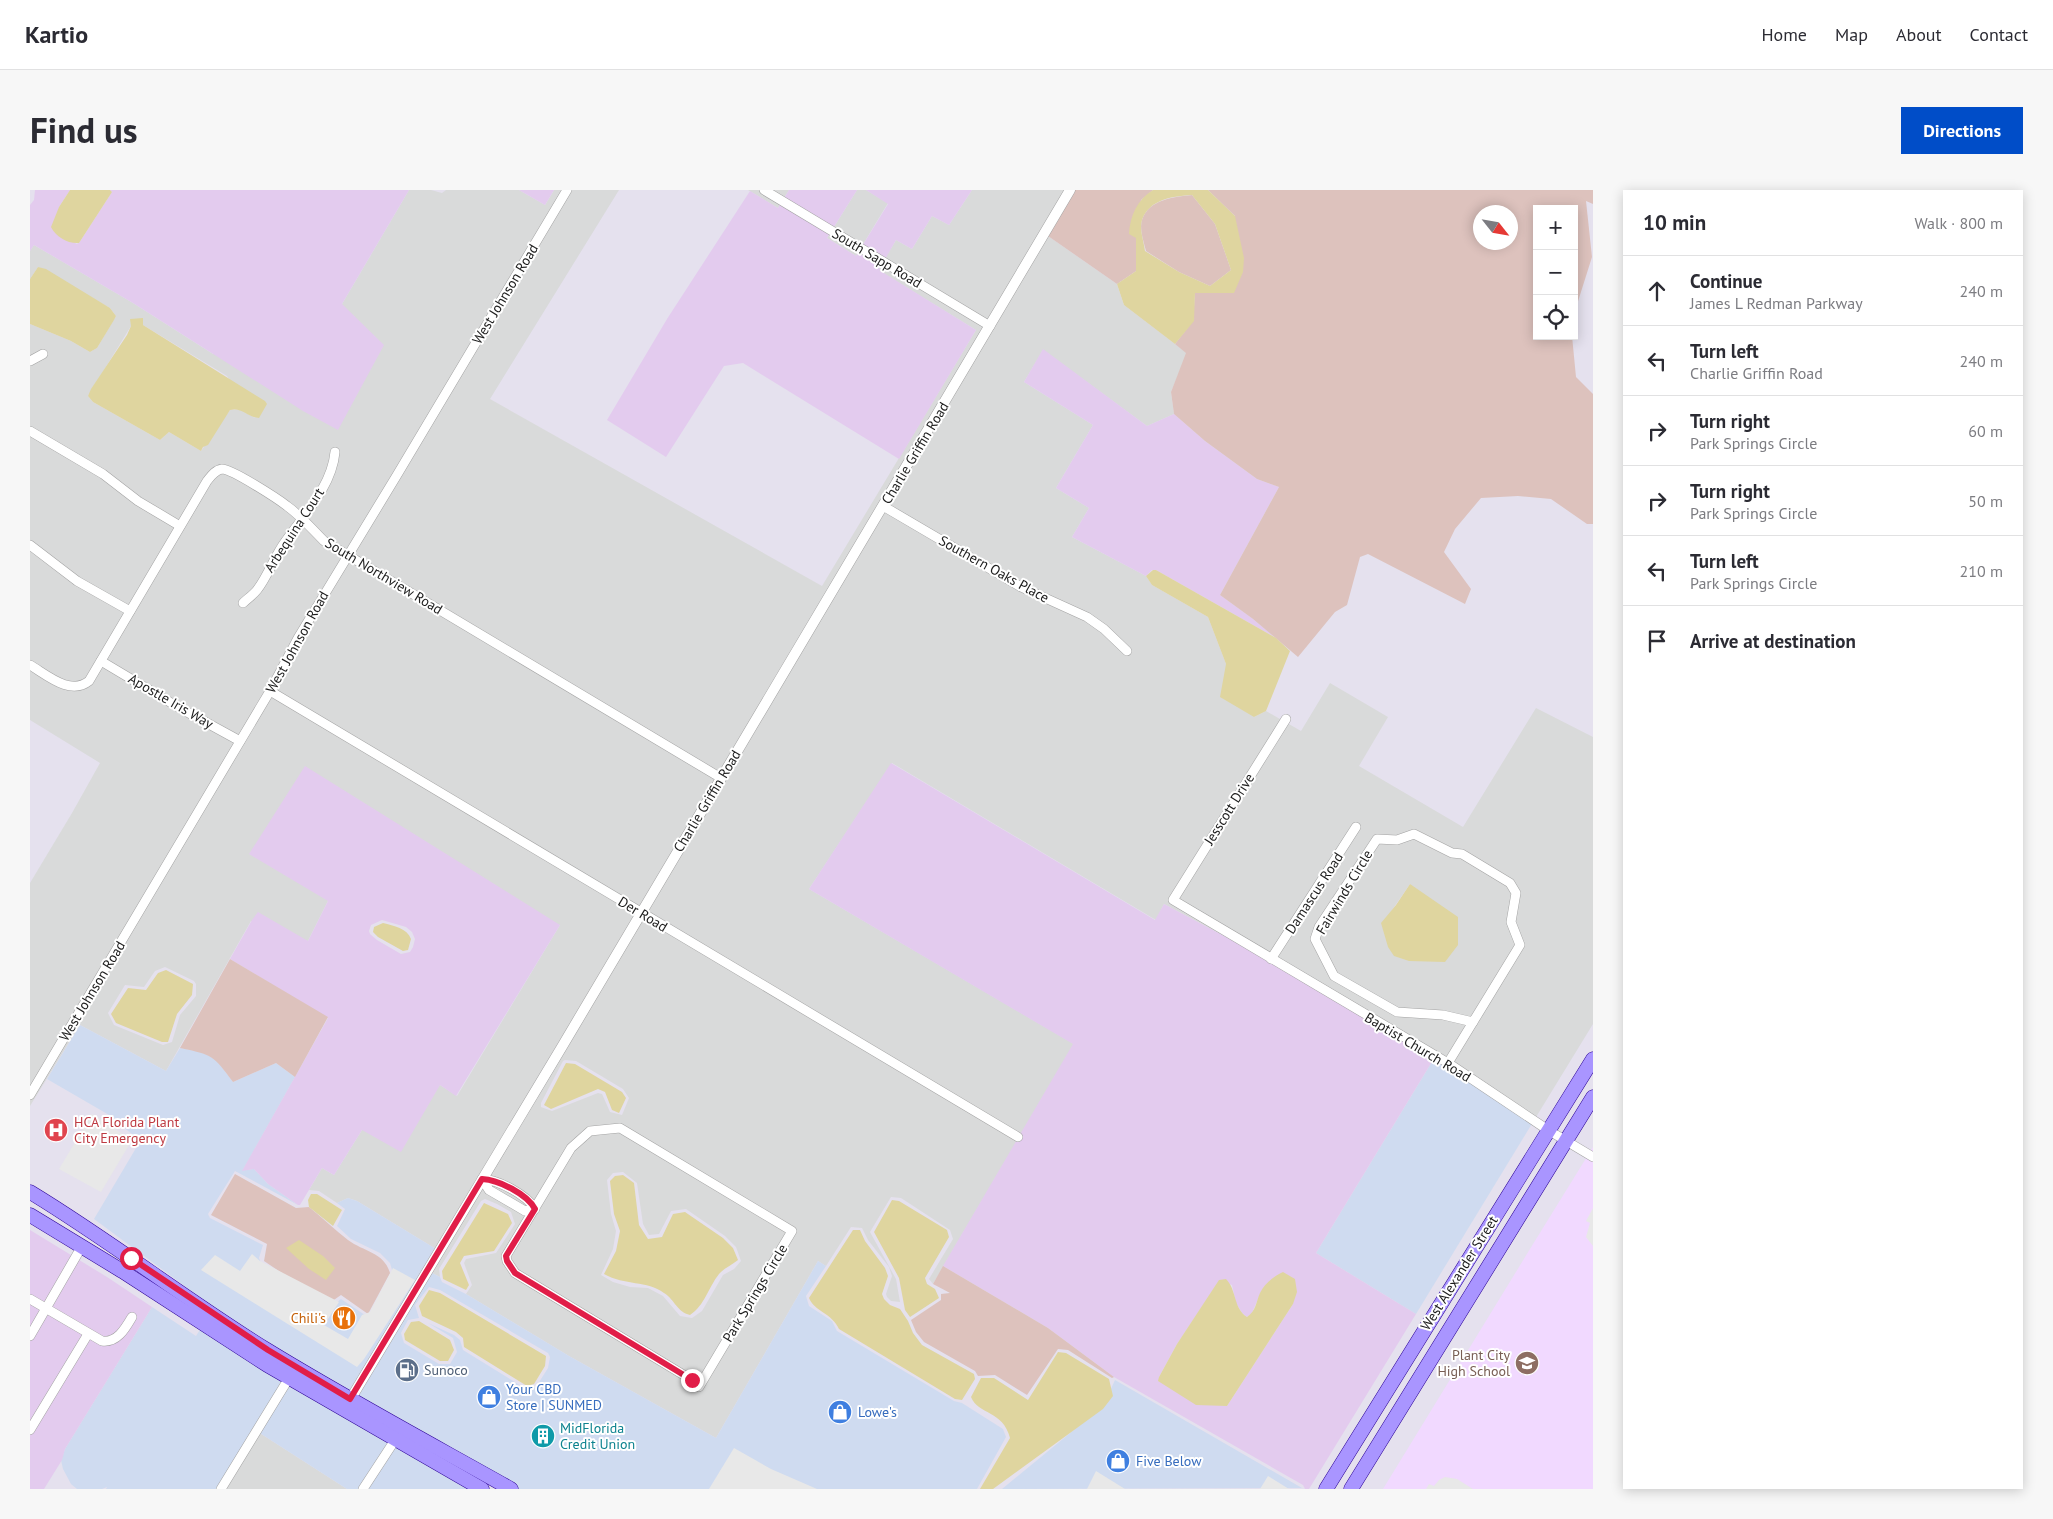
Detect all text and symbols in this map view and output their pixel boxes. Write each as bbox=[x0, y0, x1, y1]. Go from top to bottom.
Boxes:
text: Kartio bbox=[25, 19, 88, 50]
text: Home bbox=[1761, 23, 1807, 46]
text: Map bbox=[1835, 23, 1868, 46]
text: About bbox=[1896, 23, 1942, 46]
text: Contact bbox=[1970, 23, 2028, 46]
text: Find us bbox=[30, 107, 138, 153]
button: Directions bbox=[1901, 107, 2023, 154]
north arrow bbox=[1473, 205, 1518, 250]
map controls bbox=[1533, 205, 1578, 340]
button: + bbox=[1533, 205, 1578, 250]
text: 10 min bbox=[1643, 209, 1706, 236]
text: Walk · 800 m bbox=[1914, 213, 2003, 233]
street label: South Sapp Road bbox=[829, 224, 925, 292]
street label: West Johnson Road bbox=[468, 241, 542, 347]
button: − bbox=[1533, 250, 1578, 295]
text: Continue bbox=[1690, 269, 1762, 293]
icon: ahead bbox=[1643, 277, 1671, 305]
text: 240 m bbox=[1960, 281, 2003, 301]
text: James L Redman Parkway bbox=[1690, 293, 1863, 313]
button: locate bbox=[1533, 295, 1578, 340]
text: Turn left bbox=[1690, 339, 1759, 363]
icon: left bbox=[1643, 347, 1671, 375]
text: 240 m bbox=[1960, 351, 2003, 371]
text: Charlie Griffin Road bbox=[1690, 363, 1823, 383]
street label: Charlie Griffin Road bbox=[877, 399, 953, 507]
text: Turn right bbox=[1690, 409, 1770, 433]
icon: right bbox=[1643, 417, 1671, 445]
text: 60 m bbox=[1968, 421, 2003, 441]
text: Park Springs Circle bbox=[1690, 433, 1817, 453]
text: Turn right bbox=[1690, 479, 1770, 503]
street label: Arbequina Court bbox=[260, 484, 328, 576]
icon: right bbox=[1643, 487, 1671, 515]
text: 50 m bbox=[1968, 491, 2003, 511]
text: Park Springs Circle bbox=[1690, 503, 1817, 523]
street label: Southern Oaks Place bbox=[936, 531, 1052, 607]
street label: South Northview Road bbox=[322, 534, 446, 618]
text: Turn left bbox=[1690, 549, 1759, 573]
icon: left bbox=[1643, 557, 1671, 585]
text: 210 m bbox=[1960, 561, 2003, 581]
text: Park Springs Circle bbox=[1690, 573, 1817, 593]
street label: West Johnson Road bbox=[262, 588, 332, 696]
icon: arrive bbox=[1643, 627, 1671, 655]
text: Arrive at destination bbox=[1690, 629, 1856, 653]
street label: Apostle Iris Way bbox=[125, 669, 217, 733]
street label: Charlie Griffin Road bbox=[669, 747, 745, 855]
street label: Jesscott Drive bbox=[1199, 770, 1258, 849]
street label: Fairwinds Circle bbox=[1312, 846, 1376, 938]
street label: Damascus Road bbox=[1281, 849, 1347, 937]
street label: Der Road bbox=[615, 892, 671, 936]
street label: West Johnson Road bbox=[55, 938, 129, 1044]
street label: Baptist Church Road bbox=[1362, 1008, 1474, 1086]
place label: HCA Florida Plant City Emergency bbox=[74, 1113, 179, 1147]
hospital icon: HCA Florida Plant City Emergency bbox=[43, 1117, 69, 1143]
street label: West Alexander Street bbox=[1416, 1212, 1502, 1334]
street label: Park Springs Circle bbox=[719, 1241, 791, 1345]
route start bbox=[120, 1247, 143, 1270]
restaurant icon: Chili's bbox=[331, 1305, 357, 1331]
place label: Chili's bbox=[291, 1309, 326, 1327]
place label: Plant City High School bbox=[1437, 1346, 1510, 1380]
school or university icon: Plant City High School bbox=[1514, 1350, 1540, 1376]
fuel station icon: Sunoco bbox=[394, 1357, 420, 1383]
place label: Sunoco bbox=[424, 1361, 468, 1379]
route end bbox=[681, 1369, 704, 1392]
place label: Your CBD Store | SUNMED bbox=[506, 1380, 602, 1414]
shop icon: Your CBD Store | SUNMED bbox=[476, 1384, 502, 1410]
shop icon: Lowe's bbox=[827, 1399, 853, 1425]
place label: Lowe's bbox=[858, 1403, 897, 1421]
place label: MidFlorida Credit Union bbox=[560, 1419, 635, 1453]
building icon: MidFlorida Credit Union bbox=[530, 1423, 556, 1449]
shop icon: Five Below bbox=[1105, 1448, 1131, 1474]
place label: Five Below bbox=[1136, 1452, 1202, 1470]

